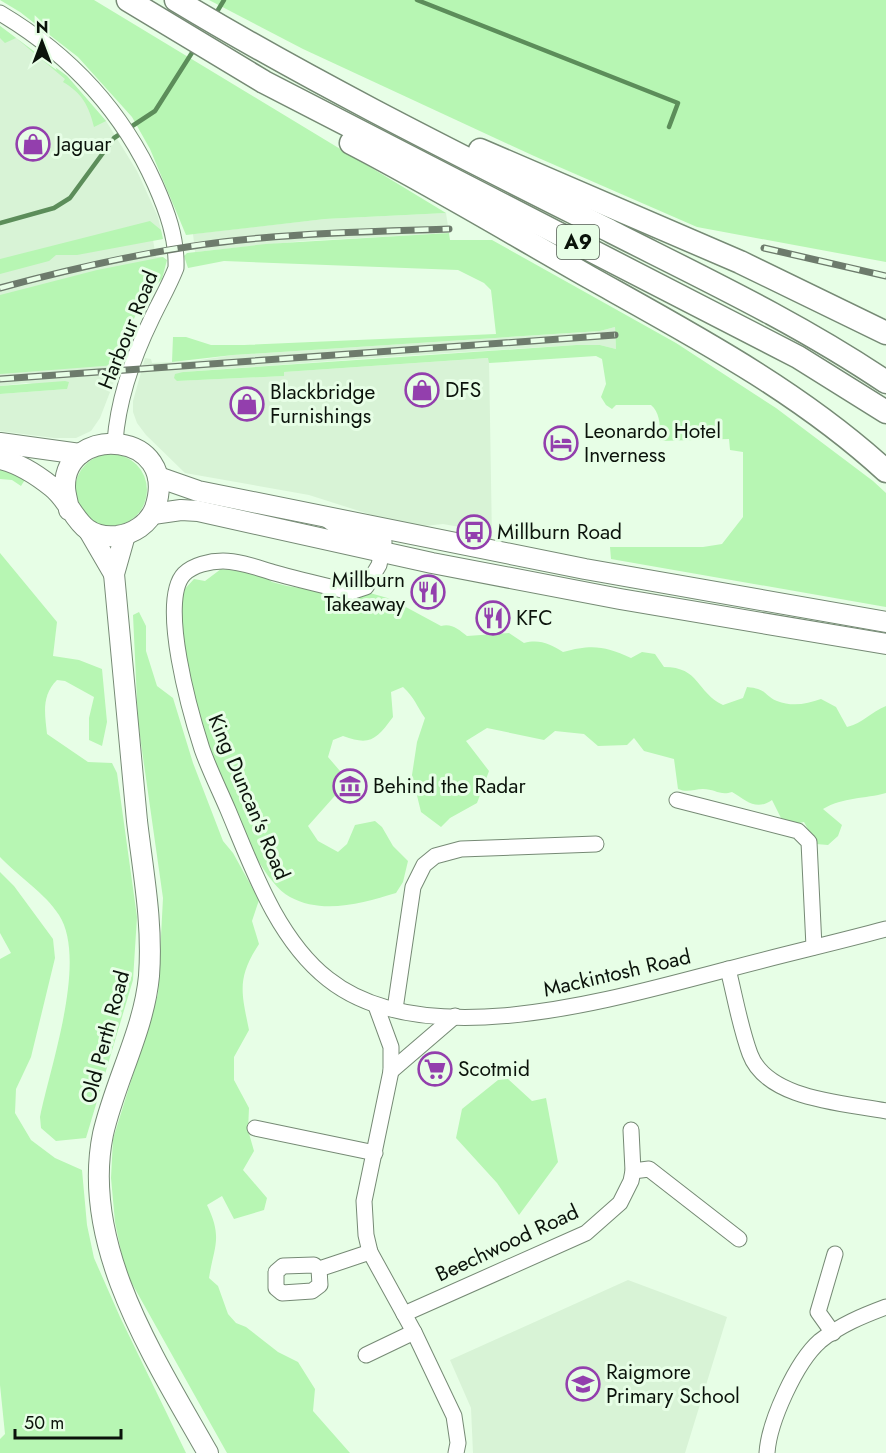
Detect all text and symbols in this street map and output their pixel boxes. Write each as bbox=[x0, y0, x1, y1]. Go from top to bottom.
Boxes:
north arrow bbox=[12, 12, 72, 72]
text: N bbox=[36, 16, 48, 39]
shop icon: Jaguar bbox=[15, 126, 51, 162]
place label: Jaguar bbox=[53, 129, 112, 159]
road number: A9 bbox=[557, 225, 599, 259]
street label: Harbour Road bbox=[91, 266, 165, 394]
shop icon: DFS bbox=[404, 372, 440, 408]
place label: DFS bbox=[445, 375, 481, 405]
place label: Blackbridge Furnishings bbox=[270, 377, 375, 431]
shop icon: Blackbridge Furnishings bbox=[229, 386, 265, 422]
place label: Leonardo Hotel Inverness bbox=[584, 416, 721, 470]
hotel icon: Leonardo Hotel Inverness bbox=[543, 425, 579, 461]
bus stop icon: Millburn Road bbox=[456, 514, 492, 550]
place label: Millburn Road bbox=[497, 517, 622, 547]
place label: Millburn Takeaway bbox=[324, 565, 406, 619]
restaurant icon: Millburn Takeaway bbox=[410, 574, 446, 610]
restaurant icon: KFC bbox=[475, 600, 511, 636]
place label: KFC bbox=[516, 603, 553, 633]
street label: King Duncan's Road bbox=[201, 709, 297, 885]
museum icon: Behind the Radar bbox=[332, 768, 368, 804]
place label: Behind the Radar bbox=[373, 771, 526, 801]
street label: Mackintosh Road bbox=[540, 941, 694, 1005]
street label: Old Perth Road bbox=[73, 967, 137, 1107]
supermarket icon: Scotmid bbox=[417, 1051, 453, 1087]
place label: Scotmid bbox=[458, 1054, 530, 1084]
street label: Beechwood Road bbox=[431, 1197, 583, 1289]
place label: Raigmore Primary School bbox=[606, 1357, 740, 1411]
school or university icon: Raigmore Primary School bbox=[565, 1366, 601, 1402]
scale bar bbox=[15, 1402, 122, 1440]
text: 50 m bbox=[24, 1410, 64, 1436]

